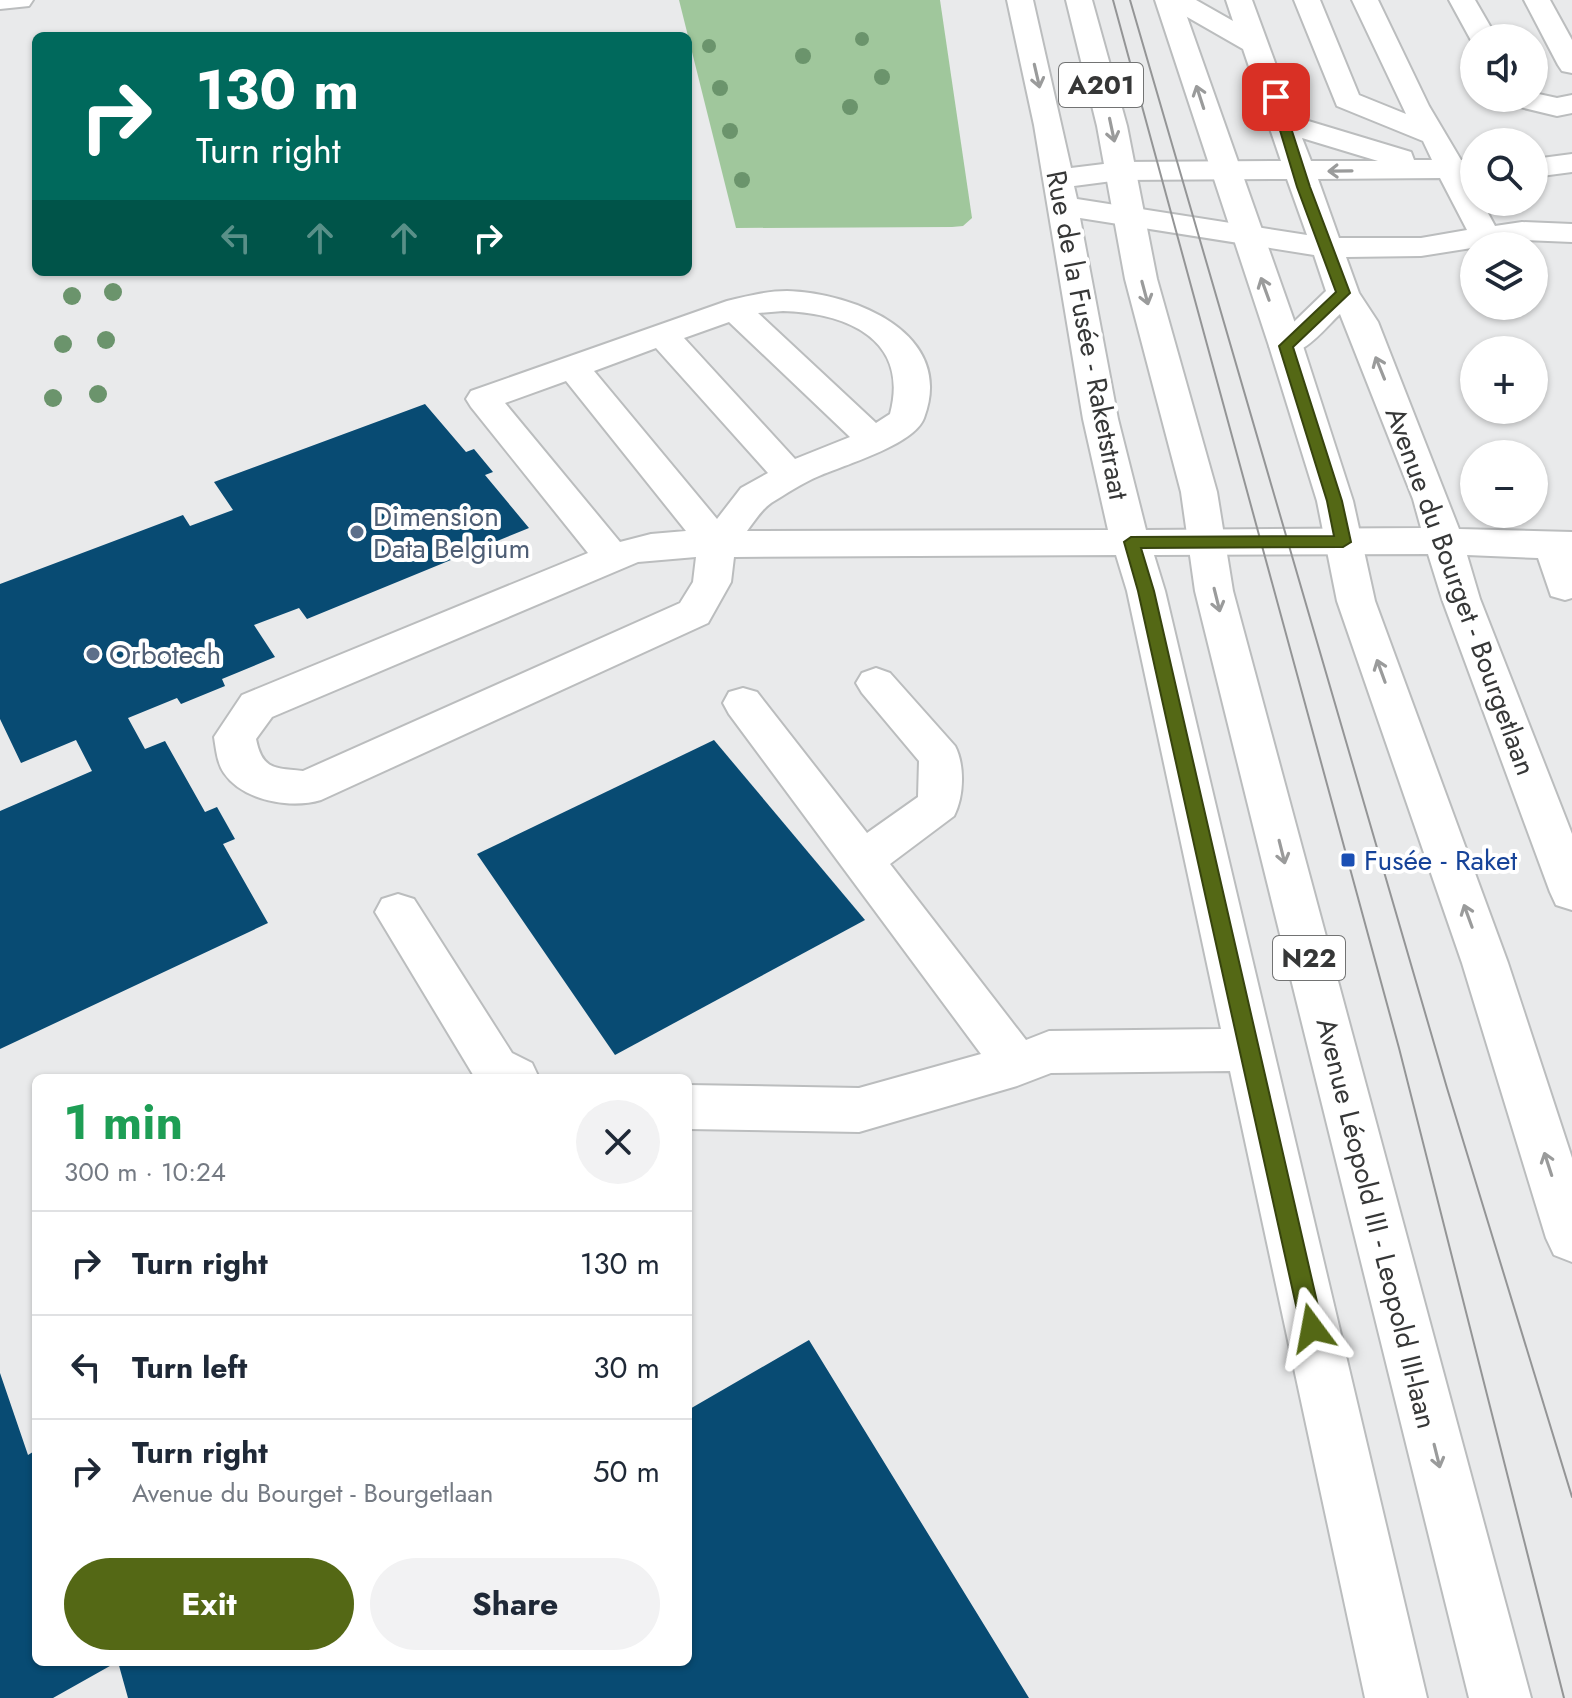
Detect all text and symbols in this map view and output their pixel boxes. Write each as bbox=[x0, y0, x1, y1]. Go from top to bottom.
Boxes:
map controls bbox=[1460, 24, 1548, 528]
button: sound bbox=[1460, 24, 1548, 112]
text: 130 m bbox=[196, 49, 359, 130]
one-way arrow bbox=[1030, 63, 1045, 88]
road number: A201 bbox=[1059, 63, 1143, 107]
pin bbox=[1242, 63, 1310, 131]
icon: right bbox=[64, 64, 168, 168]
icon: arrive bbox=[1254, 75, 1298, 119]
one-way arrow bbox=[1192, 85, 1207, 110]
one-way arrow bbox=[1105, 117, 1120, 142]
text: Turn right bbox=[196, 124, 341, 176]
button: search bbox=[1460, 128, 1548, 216]
one-way arrow bbox=[1327, 163, 1354, 179]
street label: Rue de la Fusée - Raketstraat bbox=[1035, 167, 1140, 504]
icon: left bbox=[214, 216, 258, 260]
icon: ahead bbox=[298, 216, 342, 260]
icon: ahead bbox=[382, 216, 426, 260]
icon: right bbox=[466, 216, 510, 260]
button: layers bbox=[1460, 232, 1548, 320]
one-way arrow bbox=[1257, 277, 1271, 302]
one-way arrow bbox=[1138, 280, 1153, 306]
button: + bbox=[1460, 336, 1548, 424]
one-way arrow bbox=[1371, 356, 1386, 381]
street label: Avenue du Bourget - Bourgetlaan bbox=[1375, 401, 1546, 781]
button: − bbox=[1460, 440, 1548, 528]
place label: Dimension Data Belgium bbox=[373, 496, 530, 569]
marker: Dimension Data Belgium bbox=[348, 523, 366, 541]
one-way arrow bbox=[1210, 587, 1225, 613]
place label: Orbotech bbox=[109, 634, 221, 675]
marker: Orbotech bbox=[84, 645, 102, 663]
one-way arrow bbox=[1373, 659, 1387, 684]
one-way arrow bbox=[1275, 839, 1290, 865]
place label: Fusée - Raket bbox=[1364, 840, 1517, 881]
marker: Fusée - Raket bbox=[1339, 851, 1357, 869]
one-way arrow bbox=[1460, 904, 1474, 929]
road number: N22 bbox=[1273, 936, 1345, 980]
street label: Avenue Léopold III - Leopold III-laan bbox=[1306, 1013, 1447, 1433]
text: 1 min bbox=[64, 1088, 183, 1157]
button: close bbox=[576, 1100, 660, 1184]
one-way arrow bbox=[1540, 1151, 1555, 1176]
text: 300 m · 10:24 bbox=[64, 1153, 226, 1191]
icon: right bbox=[64, 1241, 108, 1285]
text: Turn right bbox=[132, 1242, 268, 1285]
text: 130 m bbox=[580, 1242, 660, 1285]
position arrow bbox=[1270, 1286, 1354, 1370]
icon: left bbox=[64, 1345, 108, 1389]
text: Turn left bbox=[132, 1346, 247, 1389]
text: 30 m bbox=[593, 1346, 660, 1389]
text: Turn right bbox=[132, 1431, 268, 1474]
one-way arrow bbox=[1431, 1443, 1446, 1469]
icon: right bbox=[64, 1449, 108, 1493]
text: 50 m bbox=[593, 1450, 660, 1493]
text: Avenue du Bourget - Bourgetlaan bbox=[132, 1474, 493, 1512]
button: Exit bbox=[64, 1558, 354, 1650]
button: Share bbox=[370, 1558, 660, 1650]

